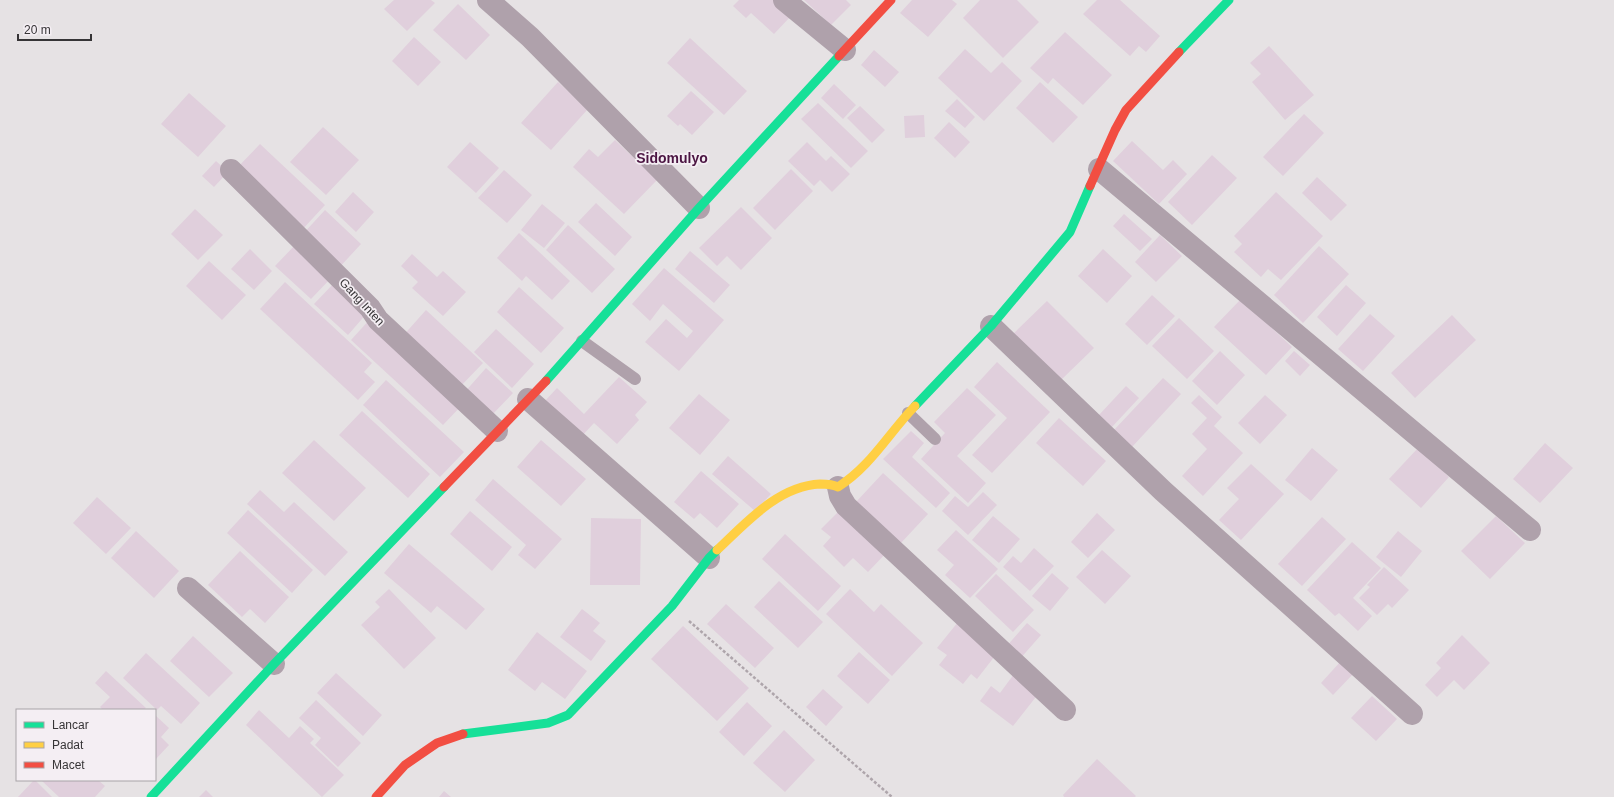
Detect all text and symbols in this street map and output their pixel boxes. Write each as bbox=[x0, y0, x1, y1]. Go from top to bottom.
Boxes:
scale bar bbox=[18, 16, 91, 42]
text: 20 m bbox=[24, 23, 51, 37]
district label: Sidomulyo bbox=[636, 150, 708, 166]
street label: Gang Inten bbox=[337, 276, 387, 328]
legend bbox=[16, 709, 156, 781]
text: Lancar bbox=[52, 718, 89, 732]
text: Padat bbox=[52, 738, 84, 752]
text: Macet bbox=[52, 758, 85, 772]

